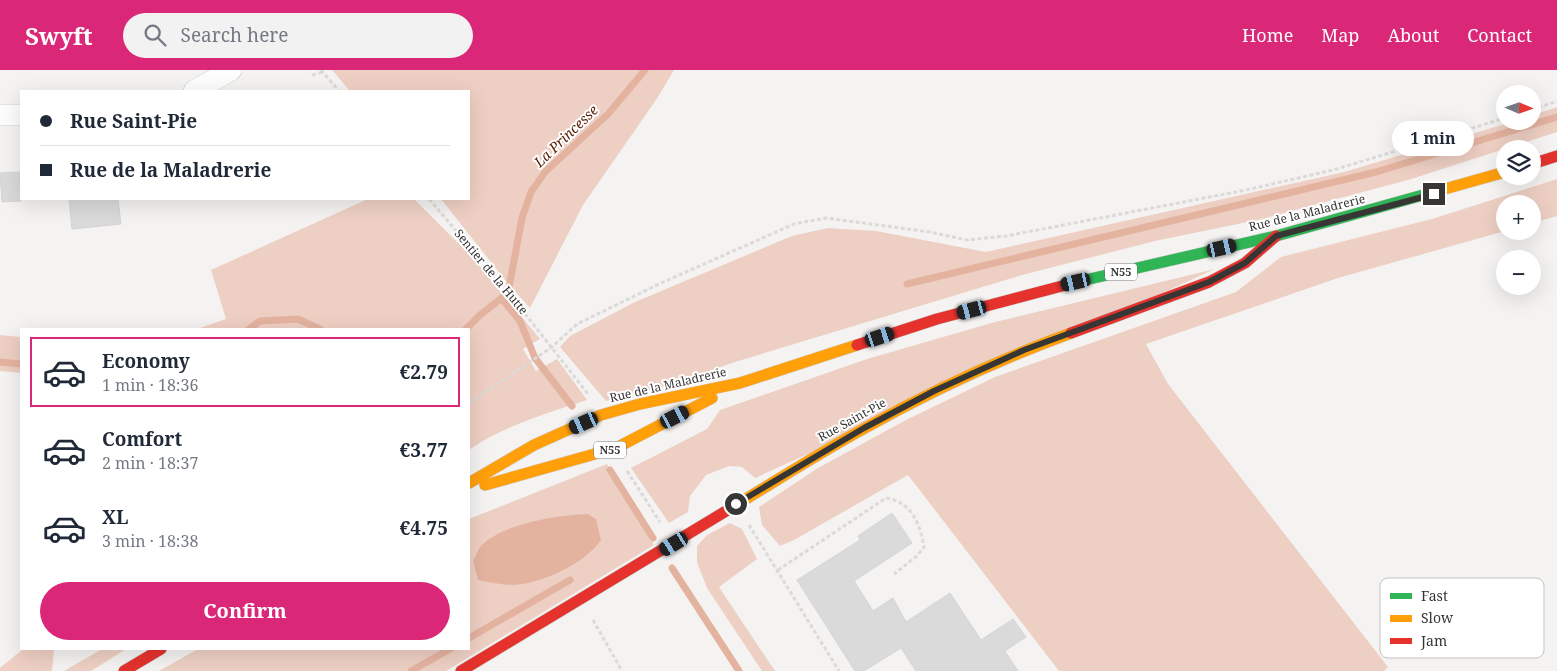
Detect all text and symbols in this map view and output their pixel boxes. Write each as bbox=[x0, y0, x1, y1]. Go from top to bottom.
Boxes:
search box bbox=[123, 13, 473, 58]
text: Swyft bbox=[25, 19, 93, 52]
icon: search bbox=[141, 21, 169, 49]
text: Search here bbox=[181, 22, 288, 48]
text: Home bbox=[1242, 23, 1293, 47]
text: Map bbox=[1321, 23, 1359, 47]
text: About bbox=[1387, 23, 1439, 47]
text: Contact bbox=[1467, 23, 1532, 47]
north arrow bbox=[1496, 85, 1541, 130]
map controls bbox=[1496, 85, 1541, 295]
water label: La Princesse bbox=[529, 100, 602, 172]
text: Rue Saint-Pie bbox=[70, 108, 197, 134]
callout: 1 min bbox=[1393, 122, 1475, 156]
text: 1 min bbox=[1410, 127, 1456, 149]
button: layers bbox=[1496, 140, 1541, 185]
text: Rue de la Maladrerie bbox=[70, 157, 271, 183]
route end bbox=[1423, 183, 1445, 205]
street label: Rue de la Maladrerie bbox=[1247, 190, 1367, 235]
button: + bbox=[1496, 195, 1541, 240]
street label: Sentier de la Hutte bbox=[451, 225, 532, 318]
car bbox=[1205, 237, 1238, 259]
button: − bbox=[1496, 250, 1541, 295]
road number: N55 bbox=[1105, 263, 1137, 280]
car bbox=[1059, 271, 1092, 293]
car bbox=[955, 299, 988, 321]
car bbox=[863, 325, 896, 349]
text: Economy bbox=[102, 348, 190, 374]
icon: car bbox=[42, 350, 87, 395]
text: €2.79 bbox=[400, 359, 448, 385]
street label: Rue de la Maladrerie bbox=[608, 363, 728, 406]
text: 1 min · 18:36 bbox=[102, 374, 198, 396]
street label: Rue Saint-Pie bbox=[815, 394, 889, 445]
car bbox=[658, 404, 691, 430]
car bbox=[567, 410, 600, 436]
text: Comfort bbox=[102, 426, 182, 452]
icon: car bbox=[42, 428, 87, 473]
text: €3.77 bbox=[400, 437, 448, 463]
road number: N55 bbox=[594, 442, 626, 458]
text: 2 min · 18:37 bbox=[102, 452, 198, 474]
route start bbox=[725, 493, 747, 515]
text: XL bbox=[102, 504, 128, 530]
icon: car bbox=[42, 506, 87, 551]
text: €4.75 bbox=[400, 515, 448, 541]
text: 3 min · 18:38 bbox=[102, 530, 198, 552]
car bbox=[657, 530, 690, 558]
legend bbox=[1380, 578, 1544, 658]
button: Confirm bbox=[40, 582, 450, 640]
text: Fast bbox=[1421, 586, 1448, 605]
text: Slow bbox=[1421, 608, 1454, 627]
text: Jam bbox=[1420, 631, 1447, 650]

